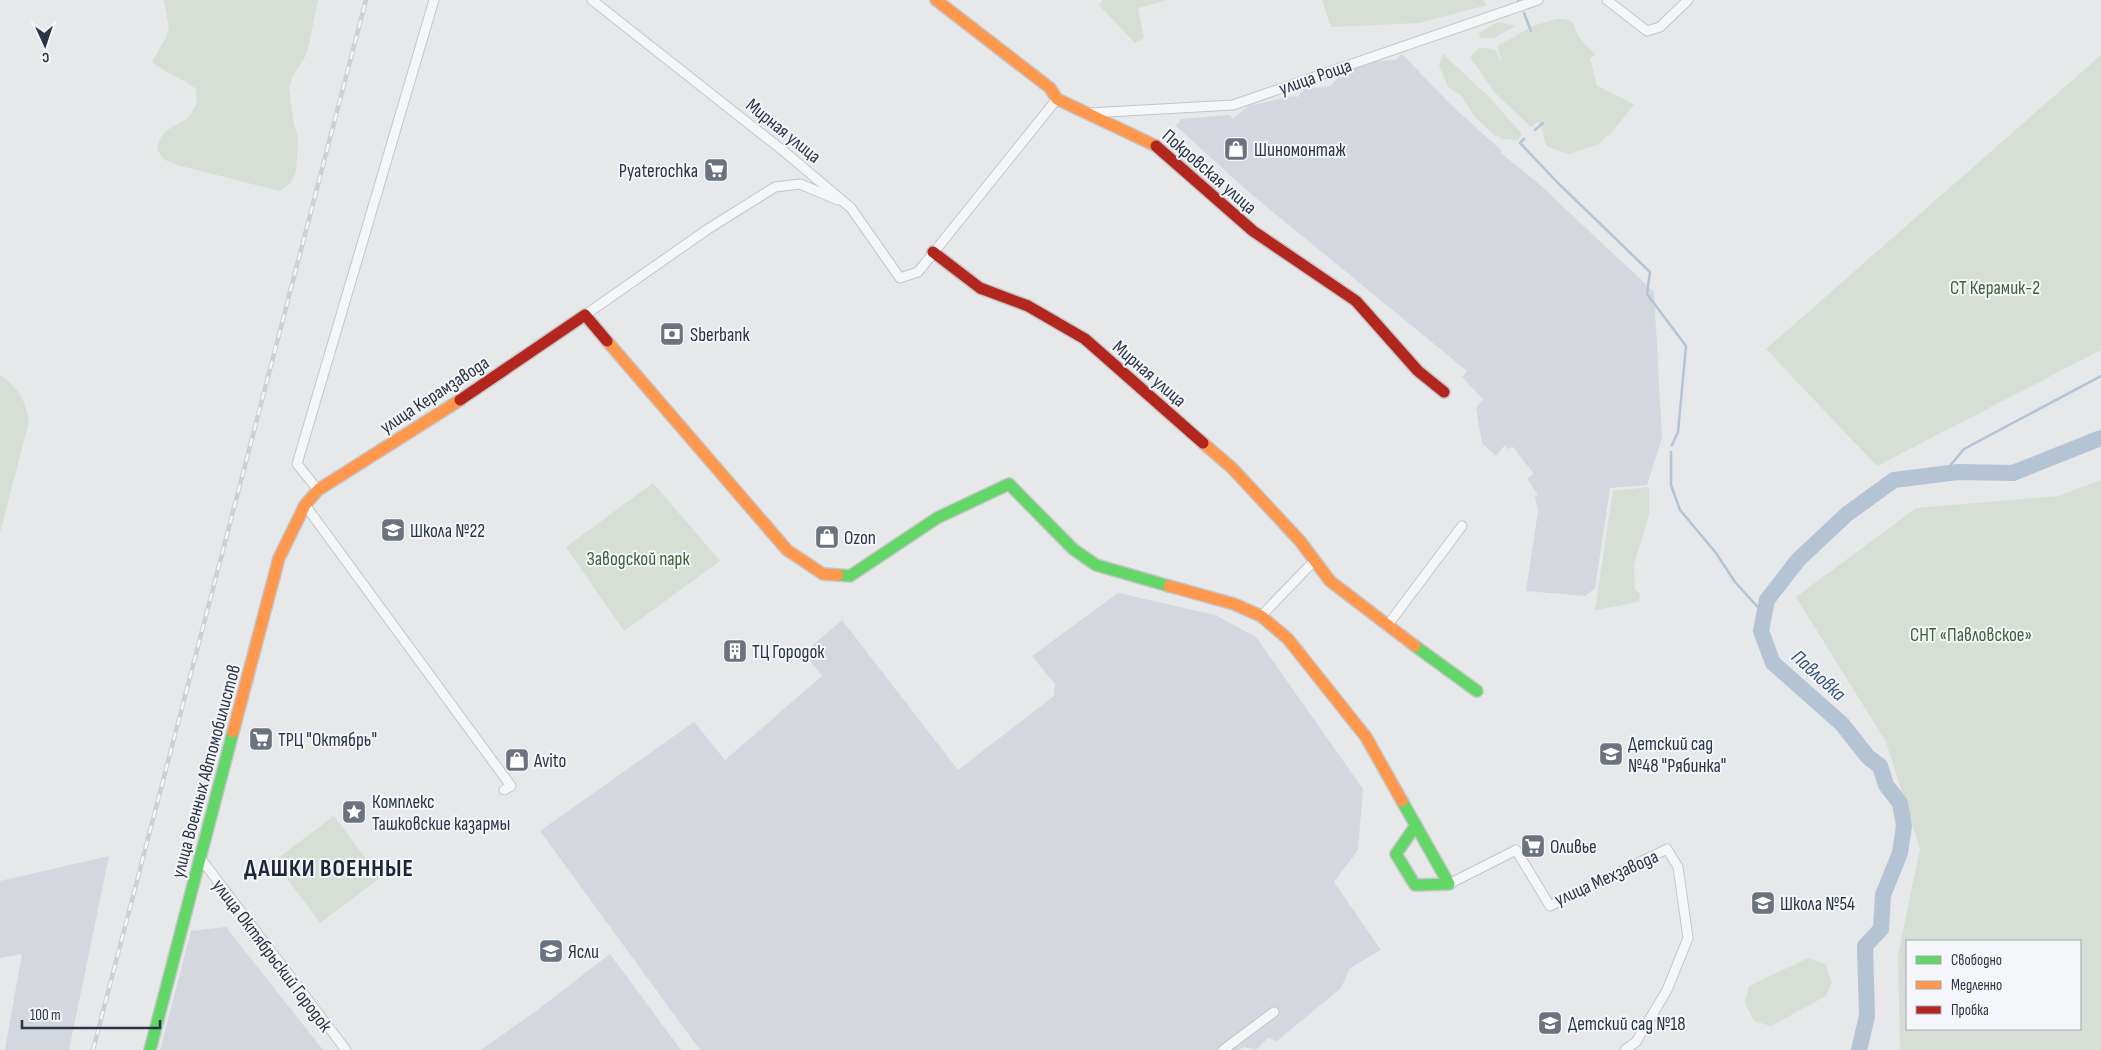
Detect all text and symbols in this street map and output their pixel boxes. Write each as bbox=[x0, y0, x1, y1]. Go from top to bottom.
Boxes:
north arrow bbox=[20, 20, 70, 70]
text: С bbox=[42, 49, 50, 66]
street label: улица Роща bbox=[1276, 54, 1355, 101]
street label: Мирная улица bbox=[741, 94, 825, 168]
street label: Покровская улица bbox=[1157, 125, 1261, 219]
shop icon: Шиномонтаж bbox=[1223, 136, 1249, 162]
place label: Шиномонтаж bbox=[1254, 139, 1346, 162]
supermarket icon: Pyaterochka bbox=[703, 157, 729, 183]
place label: Pyaterochka bbox=[619, 160, 698, 183]
park label: СТ Керамик-2 bbox=[1950, 277, 2040, 300]
bank icon: Sberbank bbox=[659, 321, 685, 347]
place label: Sberbank bbox=[690, 324, 750, 347]
street label: Мирная улица bbox=[1108, 336, 1190, 412]
street label: улица Керамзавода bbox=[376, 351, 494, 439]
school or university icon: Школа №22 bbox=[380, 517, 406, 543]
place label: Школа №22 bbox=[410, 520, 485, 543]
shop icon: Ozon bbox=[814, 524, 840, 550]
place label: Ozon bbox=[844, 527, 876, 550]
park label: Заводской парк bbox=[586, 548, 690, 571]
park label: СНТ «Павловское» bbox=[1910, 624, 2032, 647]
building icon: ТЦ Городок bbox=[722, 638, 748, 664]
place label: ТЦ Городок bbox=[752, 641, 825, 664]
water label: Павловка bbox=[1786, 645, 1850, 706]
street label: улица Военных Автомобилистов bbox=[167, 662, 246, 881]
supermarket icon: ТРЦ "Октябрь" bbox=[248, 726, 274, 752]
place label: ТРЦ "Октябрь" bbox=[278, 729, 377, 752]
place label: Детский сад №48 "Рябинка" bbox=[1628, 733, 1726, 778]
school or university icon: Детский сад №48 "Рябинка" bbox=[1598, 741, 1624, 767]
shop icon: Avito bbox=[504, 747, 530, 773]
place label: Avito bbox=[533, 750, 566, 773]
place label: Комплекс Ташковские казармы bbox=[372, 791, 510, 836]
place icon: Комплекс Ташковские казармы bbox=[341, 799, 367, 825]
supermarket icon: Оливье bbox=[1520, 833, 1546, 859]
place label: Оливье bbox=[1550, 836, 1597, 859]
street label: улица Мехзавода bbox=[1551, 845, 1662, 911]
district label: ДАШКИ ВОЕННЫЕ bbox=[244, 854, 414, 883]
street label: улица Октябрьский Городок bbox=[207, 875, 337, 1037]
school or university icon: Школа №54 bbox=[1750, 890, 1776, 916]
place label: Школа №54 bbox=[1780, 893, 1855, 916]
school or university icon: Ясли bbox=[538, 938, 564, 964]
legend bbox=[1906, 940, 2081, 1030]
place label: Ясли bbox=[568, 941, 599, 964]
text: Свободно bbox=[1951, 951, 2002, 970]
text: Медленно bbox=[1951, 976, 2002, 995]
scale bar bbox=[22, 998, 160, 1030]
text: Пробка bbox=[1951, 1001, 1989, 1020]
text: 100 m bbox=[30, 1006, 61, 1025]
school or university icon: Детский сад №18 bbox=[1537, 1010, 1563, 1036]
place label: Детский сад №18 bbox=[1568, 1013, 1685, 1036]

